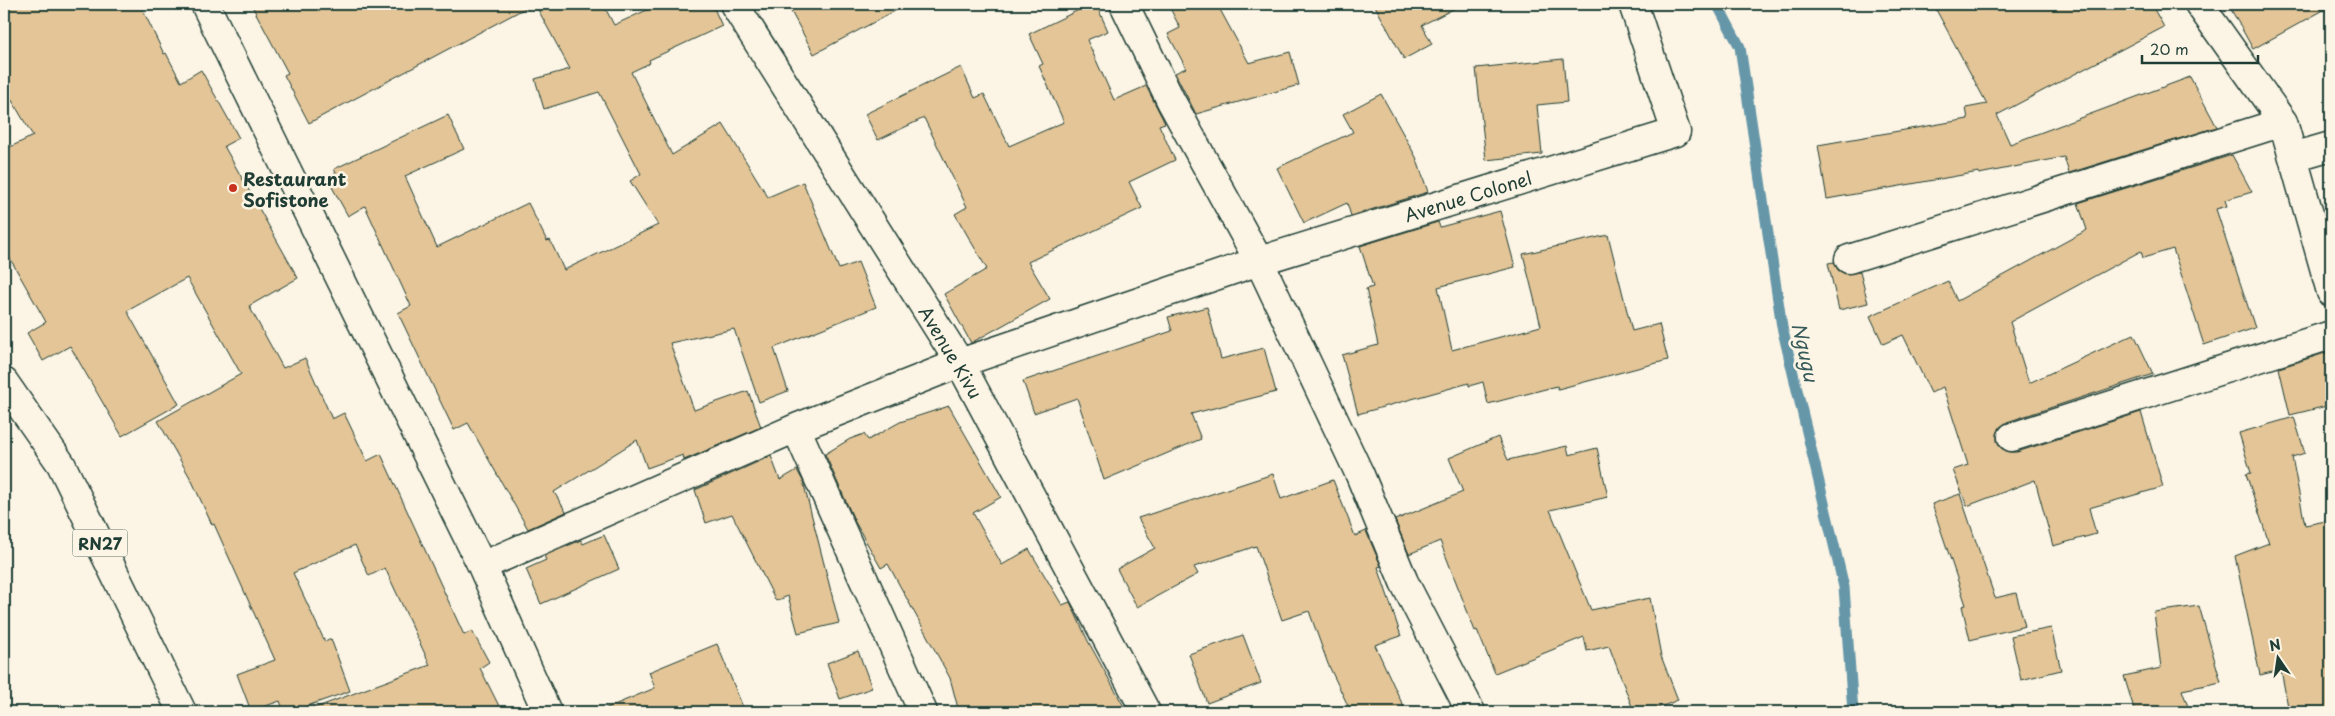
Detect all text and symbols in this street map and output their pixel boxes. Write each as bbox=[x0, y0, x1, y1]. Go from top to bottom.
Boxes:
scale bar bbox=[2142, 32, 2259, 64]
text: 20 m bbox=[2150, 37, 2189, 60]
street label: Avenue Colonel bbox=[1401, 164, 1535, 228]
place label: Restaurant Sofistone bbox=[243, 165, 347, 213]
marker: Restaurant Sofistone bbox=[227, 182, 239, 194]
street label: Avenue Kivu bbox=[913, 301, 989, 403]
water label: Ngugu bbox=[1786, 320, 1827, 386]
road number: RN27 bbox=[72, 530, 128, 556]
text: N bbox=[2267, 633, 2283, 656]
north arrow bbox=[2252, 634, 2302, 684]

